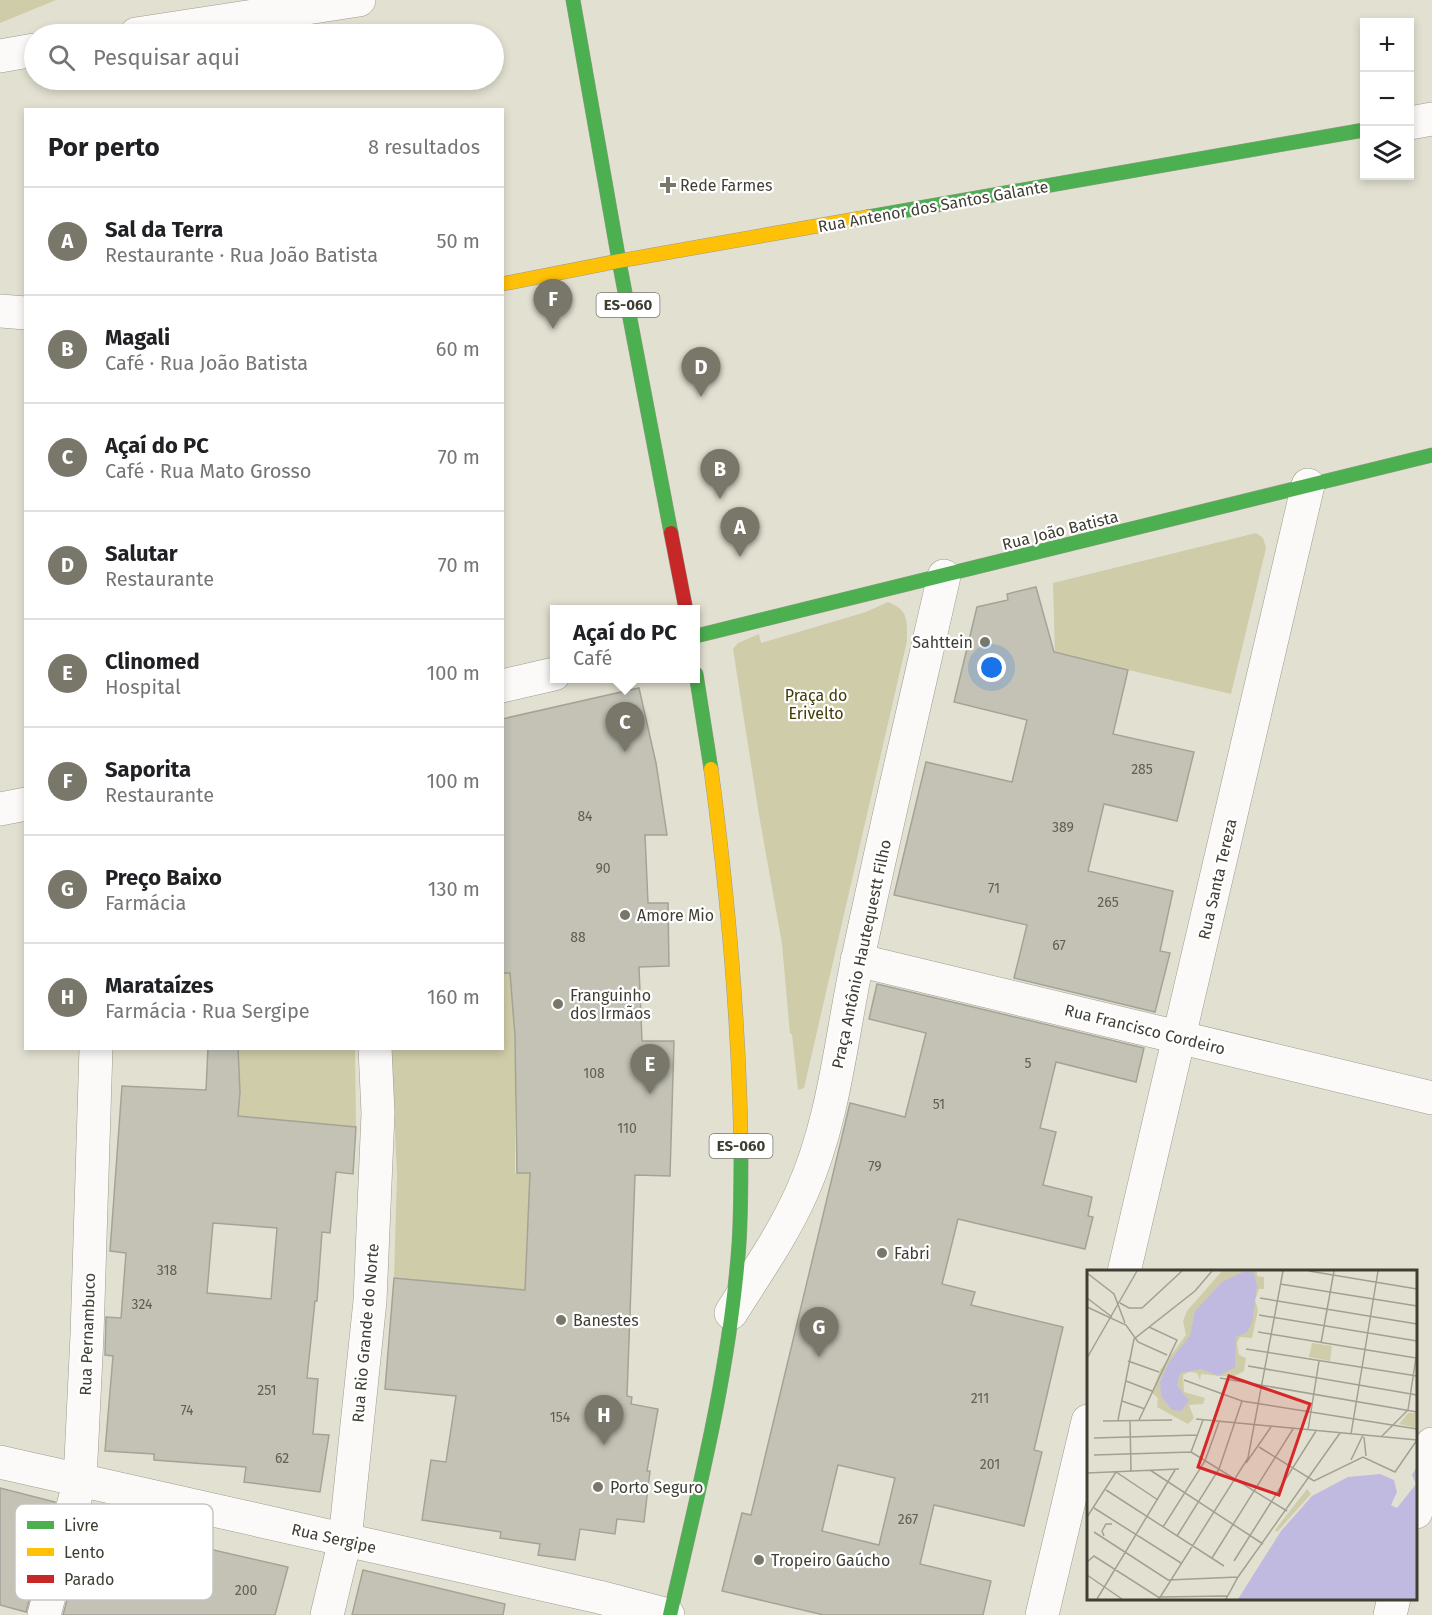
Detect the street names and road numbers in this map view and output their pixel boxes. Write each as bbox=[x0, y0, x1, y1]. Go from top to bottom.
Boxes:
street label: Rua Antenor dos Santos Galante bbox=[816, 177, 1050, 236]
road number: ES-060 bbox=[596, 293, 660, 317]
street label: Rua João Batista bbox=[1000, 507, 1120, 554]
street label: Rua Santa Tereza bbox=[1194, 817, 1241, 941]
street label: Praça Antônio Hautequestt Filho bbox=[828, 838, 896, 1071]
street label: Rua Francisco Cordeiro bbox=[1063, 1000, 1227, 1059]
road number: ES-060 bbox=[710, 1134, 772, 1158]
street label: Rua Rio Grande do Norte bbox=[348, 1243, 383, 1423]
street label: Rua Pernambuco bbox=[76, 1272, 99, 1396]
street label: Rua Sergipe bbox=[290, 1520, 378, 1557]

